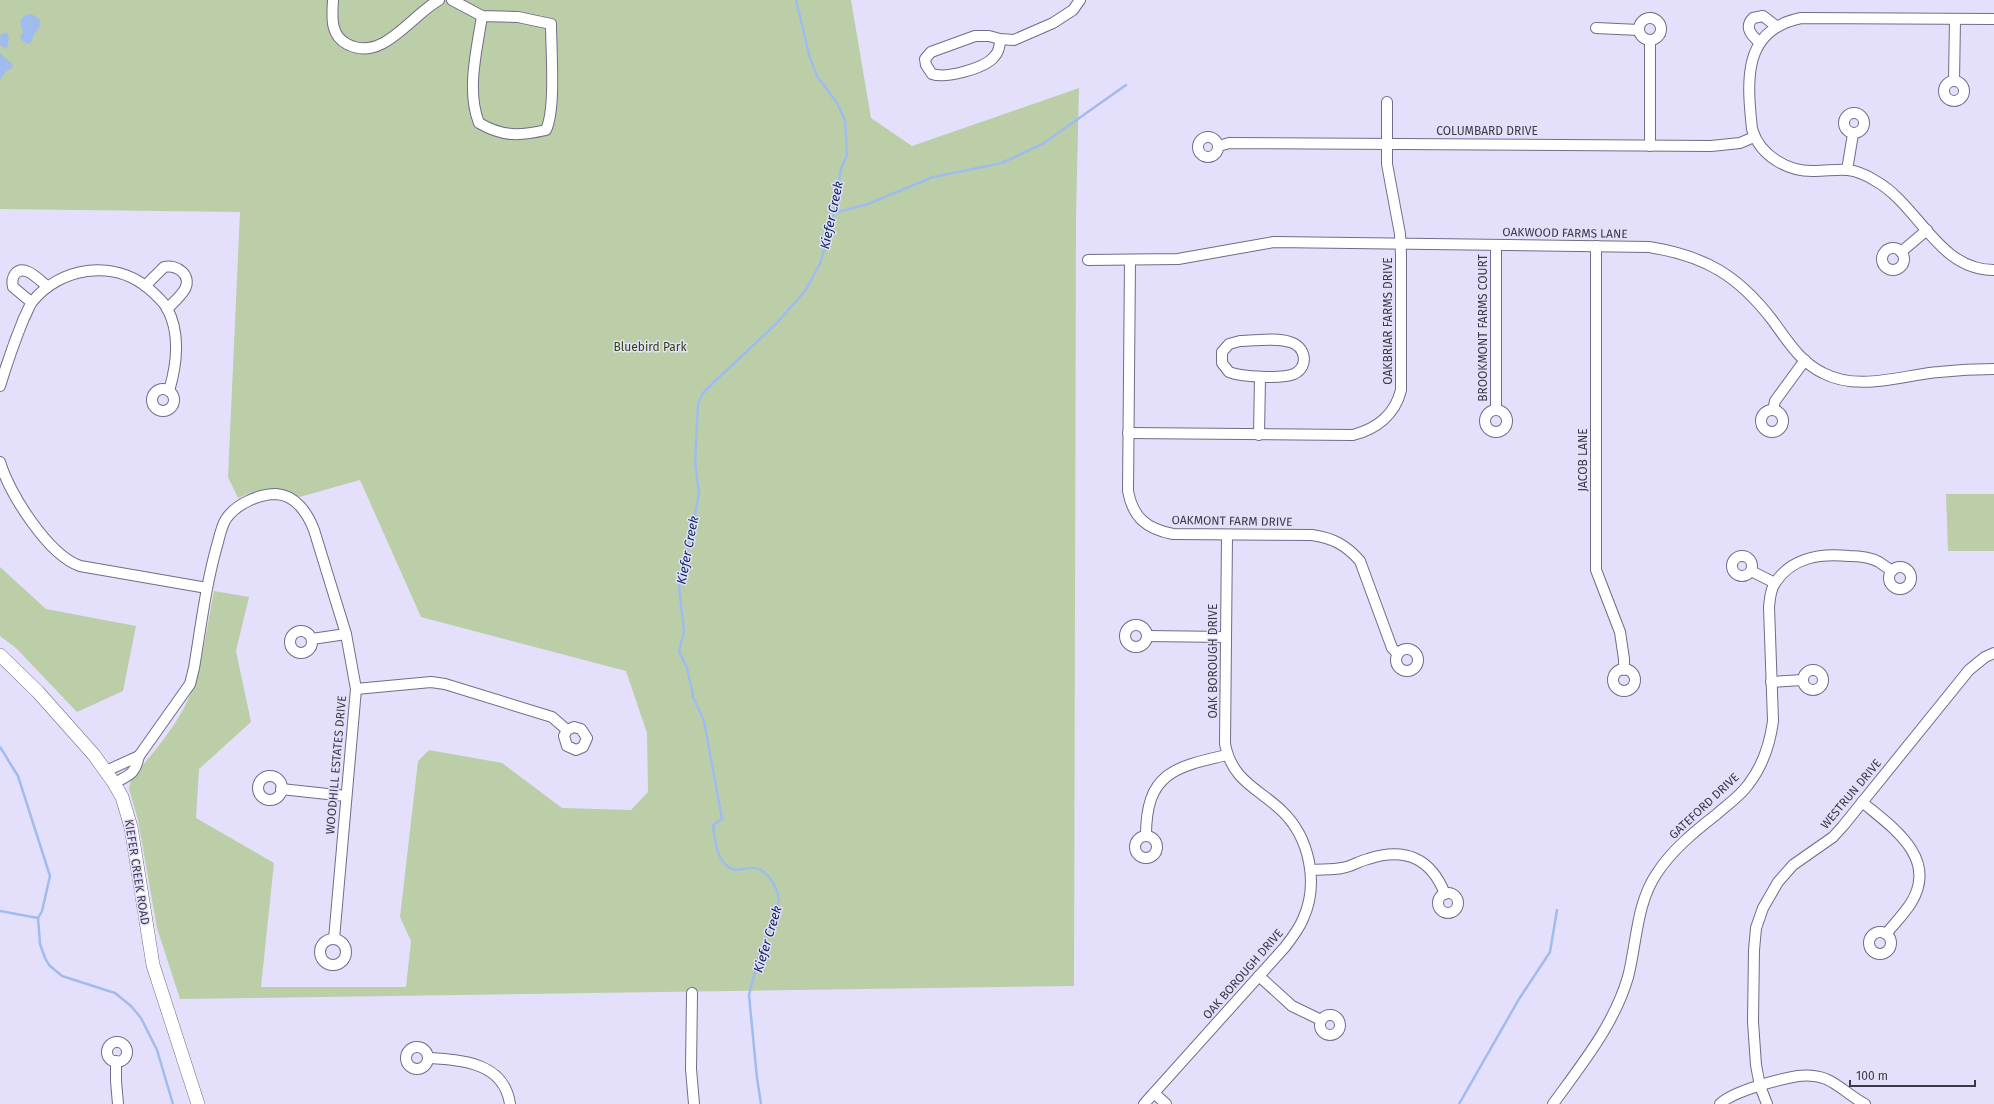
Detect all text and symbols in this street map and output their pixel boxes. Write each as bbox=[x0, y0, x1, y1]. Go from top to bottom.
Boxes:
street label: COLUMBARD DRIVE bbox=[1436, 124, 1538, 138]
water label: Kiefer Creek bbox=[817, 180, 846, 250]
street label: OAKWOOD FARMS LANE bbox=[1502, 225, 1628, 241]
street label: BROOKMONT FARMS COURT bbox=[1476, 253, 1490, 402]
street label: OAKBRIAR FARMS DRIVE bbox=[1381, 257, 1395, 385]
park label: Bluebird Park bbox=[613, 340, 687, 354]
street label: JACOB LANE bbox=[1576, 428, 1590, 492]
street label: OAKMONT FARM DRIVE bbox=[1171, 513, 1293, 529]
water label: Kiefer Creek bbox=[674, 515, 701, 585]
street label: OAK BOROUGH DRIVE bbox=[1206, 604, 1220, 718]
street label: WOODHILL ESTATES DRIVE bbox=[323, 695, 349, 835]
street label: WESTRUN DRIVE bbox=[1818, 756, 1884, 832]
street label: GATEFORD DRIVE bbox=[1666, 770, 1742, 842]
street label: KIEFER CREEK ROAD bbox=[122, 818, 152, 926]
water label: Kiefer Creek bbox=[750, 904, 785, 974]
street label: OAK BOROUGH DRIVE bbox=[1200, 926, 1286, 1022]
scale bar bbox=[1850, 1062, 1975, 1088]
text: 100 m bbox=[1856, 1069, 1888, 1083]

